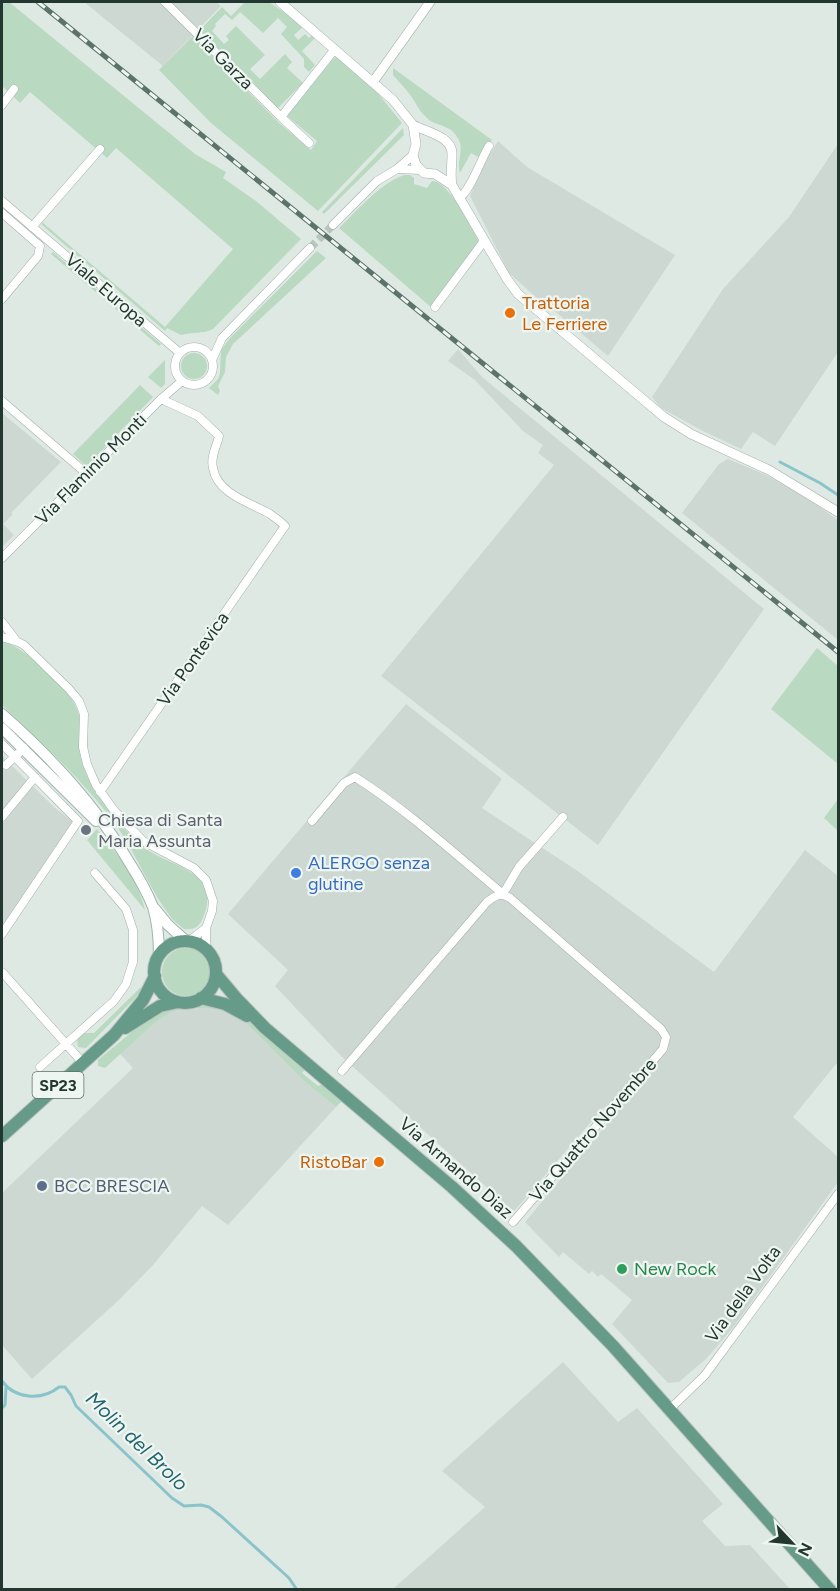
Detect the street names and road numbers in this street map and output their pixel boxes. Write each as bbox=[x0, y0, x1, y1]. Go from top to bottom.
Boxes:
street label: Via Garza bbox=[188, 24, 258, 94]
street label: Viale Europa bbox=[61, 249, 151, 331]
street label: Via Flaminio Monti bbox=[31, 409, 151, 529]
street label: Via Pontevica bbox=[152, 608, 234, 710]
street label: Via Quattro Novembre bbox=[525, 1054, 661, 1206]
road number: SP23 bbox=[32, 1072, 84, 1098]
street label: Via Armando Diaz bbox=[395, 1113, 517, 1223]
street label: Via della Volta bbox=[701, 1241, 785, 1347]

